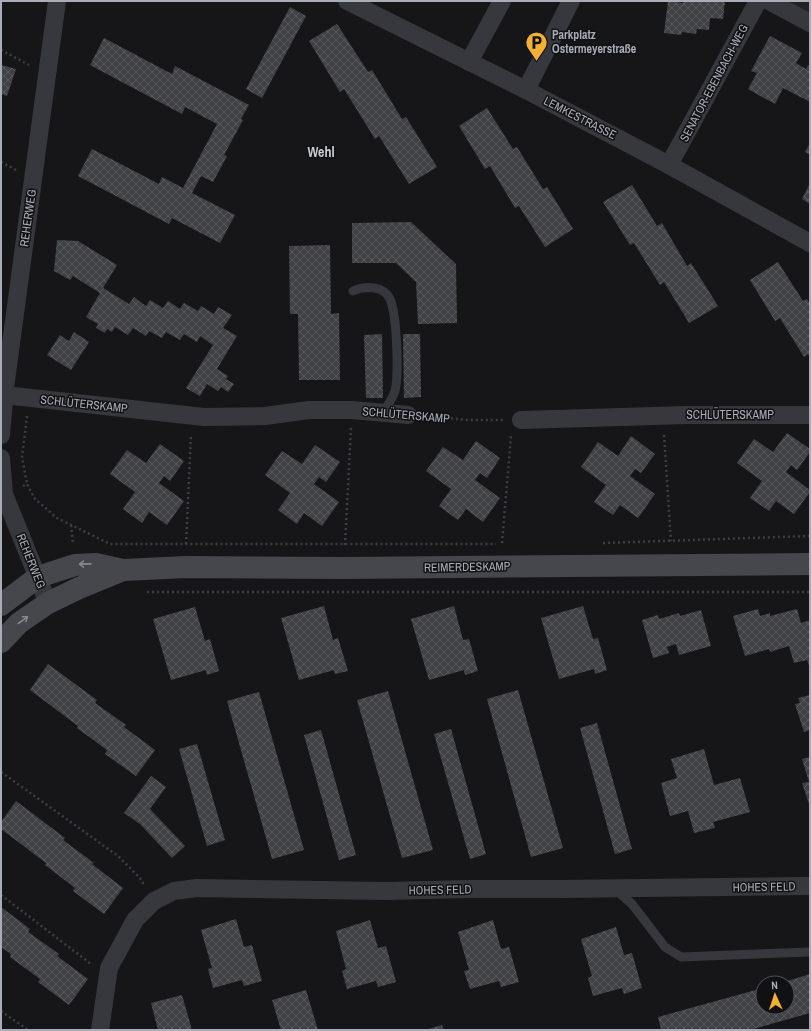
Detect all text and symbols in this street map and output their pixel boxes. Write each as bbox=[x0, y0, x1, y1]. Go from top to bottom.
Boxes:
street label: SENATOR-EBENBACH-WEG bbox=[676, 21, 752, 145]
place label: Parkplatz Ostermeyerstraße bbox=[552, 27, 637, 57]
parking icon: Parkplatz Ostermeyerstraße bbox=[524, 29, 550, 62]
street label: LEMKESTRASSE bbox=[541, 93, 619, 143]
district label: Wehl bbox=[307, 143, 335, 161]
street label: REHERWEG bbox=[16, 188, 40, 248]
street label: SCHLÜTERSKAMP bbox=[40, 390, 129, 417]
street label: SCHLÜTERSKAMP bbox=[362, 402, 451, 427]
street label: SCHLÜTERSKAMP bbox=[686, 406, 774, 423]
street label: REHERWEG bbox=[13, 531, 49, 591]
street label: REIMERDESKAMP bbox=[424, 558, 511, 576]
one-way arrow bbox=[79, 560, 92, 568]
one-way arrow bbox=[17, 616, 28, 624]
street label: HOHES FELD bbox=[732, 878, 796, 896]
street label: HOHES FELD bbox=[408, 881, 472, 899]
north arrow bbox=[755, 975, 795, 1015]
text: N bbox=[771, 978, 778, 992]

